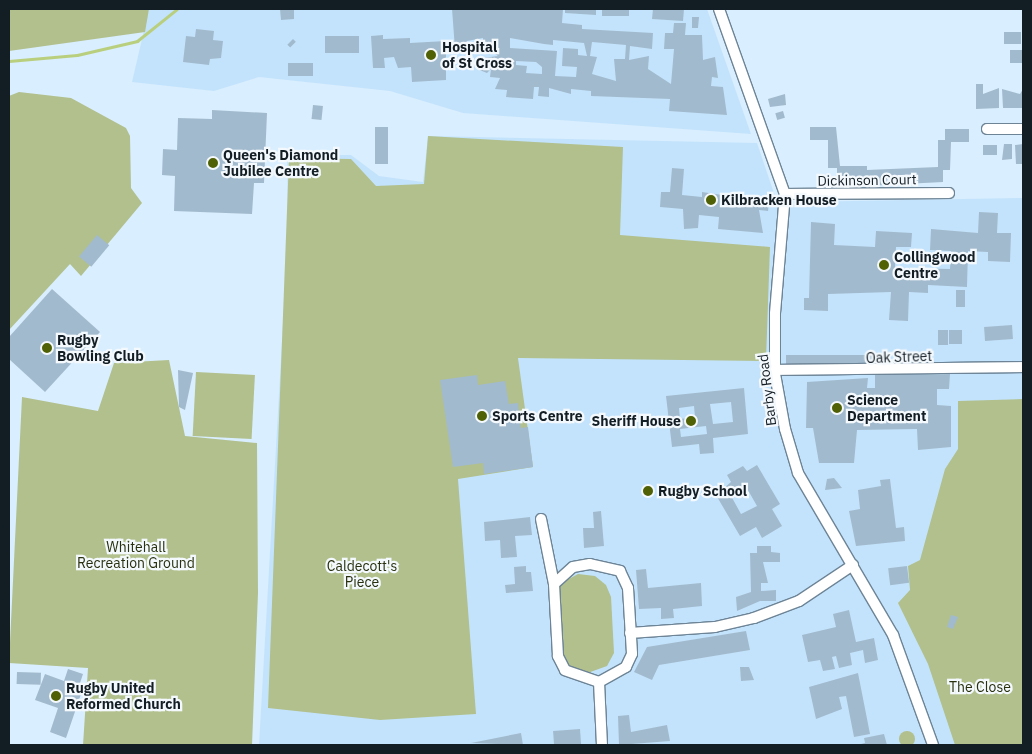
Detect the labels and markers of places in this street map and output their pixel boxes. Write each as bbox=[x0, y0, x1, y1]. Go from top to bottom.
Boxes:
place label: Hospital of St Cross bbox=[442, 39, 512, 72]
marker: Hospital of St Cross bbox=[424, 48, 438, 62]
place label: Queen's Diamond Jubilee Centre bbox=[223, 147, 338, 180]
marker: Queen's Diamond Jubilee Centre bbox=[207, 157, 219, 169]
place label: Kilbracken House bbox=[721, 192, 837, 208]
marker: Kilbracken House bbox=[705, 194, 717, 206]
place label: Collingwood Centre bbox=[894, 249, 975, 282]
marker: Collingwood Centre bbox=[878, 259, 890, 271]
place label: Rugby Bowling Club bbox=[57, 332, 144, 364]
marker: Rugby Bowling Club bbox=[41, 342, 53, 354]
place label: Science Department bbox=[847, 392, 926, 424]
marker: Science Department bbox=[831, 402, 843, 414]
place label: Sports Centre bbox=[492, 408, 583, 424]
marker: Sports Centre bbox=[476, 410, 488, 422]
place label: Sheriff House bbox=[592, 413, 681, 429]
marker: Sheriff House bbox=[685, 415, 697, 427]
place label: Rugby School bbox=[658, 483, 747, 499]
marker: Rugby School bbox=[642, 485, 654, 497]
place label: Rugby United Reformed Church bbox=[66, 680, 181, 712]
marker: Rugby United Reformed Church bbox=[50, 690, 62, 702]

